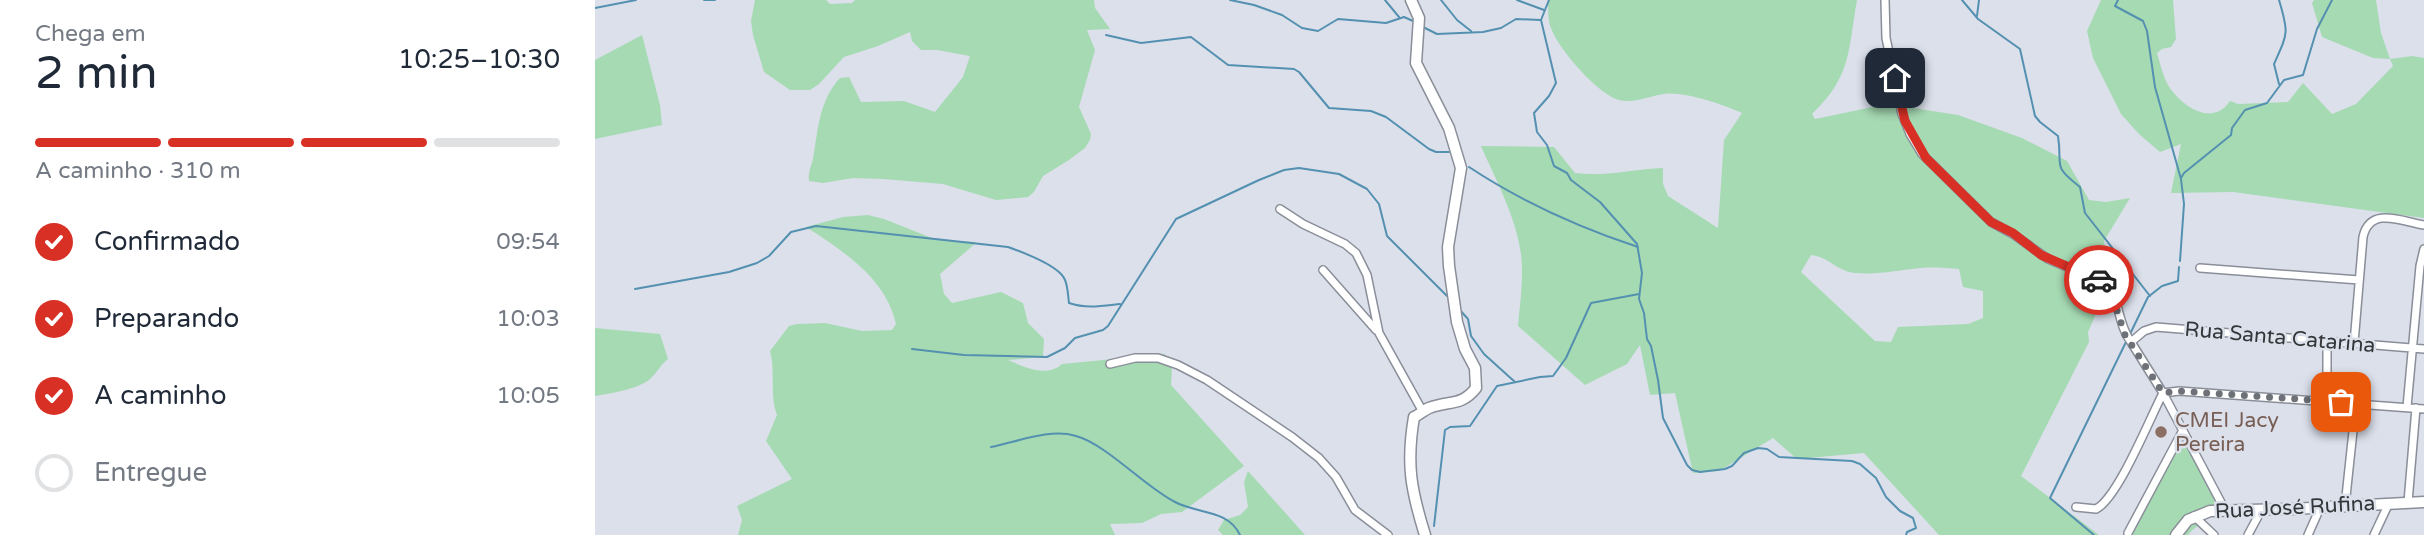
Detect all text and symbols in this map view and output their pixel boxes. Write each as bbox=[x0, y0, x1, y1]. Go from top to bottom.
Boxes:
text: Chega em bbox=[35, 20, 146, 48]
text: 10:25–10:30 bbox=[398, 44, 560, 75]
text: 2 min bbox=[35, 46, 158, 101]
pin bbox=[1865, 48, 1925, 108]
icon: home bbox=[1876, 59, 1914, 97]
text: A caminho · 310 m bbox=[35, 157, 241, 185]
icon: check bbox=[35, 223, 73, 261]
text: Confirmado bbox=[94, 226, 240, 257]
text: 09:54 bbox=[496, 228, 560, 256]
courier bbox=[2064, 245, 2134, 315]
icon: car bbox=[2080, 261, 2118, 299]
icon: check bbox=[35, 300, 73, 338]
text: Preparando bbox=[94, 303, 239, 334]
text: 10:03 bbox=[496, 305, 560, 333]
street label: Rua Santa Catarina bbox=[2184, 317, 2376, 358]
pin bbox=[2311, 372, 2371, 432]
icon: check bbox=[35, 377, 73, 415]
text: A caminho bbox=[94, 380, 226, 411]
text: 10:05 bbox=[496, 382, 560, 410]
icon: bag bbox=[2322, 383, 2360, 421]
place label: CMEI Jacy Pereira bbox=[2175, 408, 2279, 457]
marker: CMEI Jacy Pereira bbox=[2153, 424, 2169, 440]
text: Entregue bbox=[94, 457, 207, 488]
street label: Rua José Rufina bbox=[2214, 491, 2376, 524]

